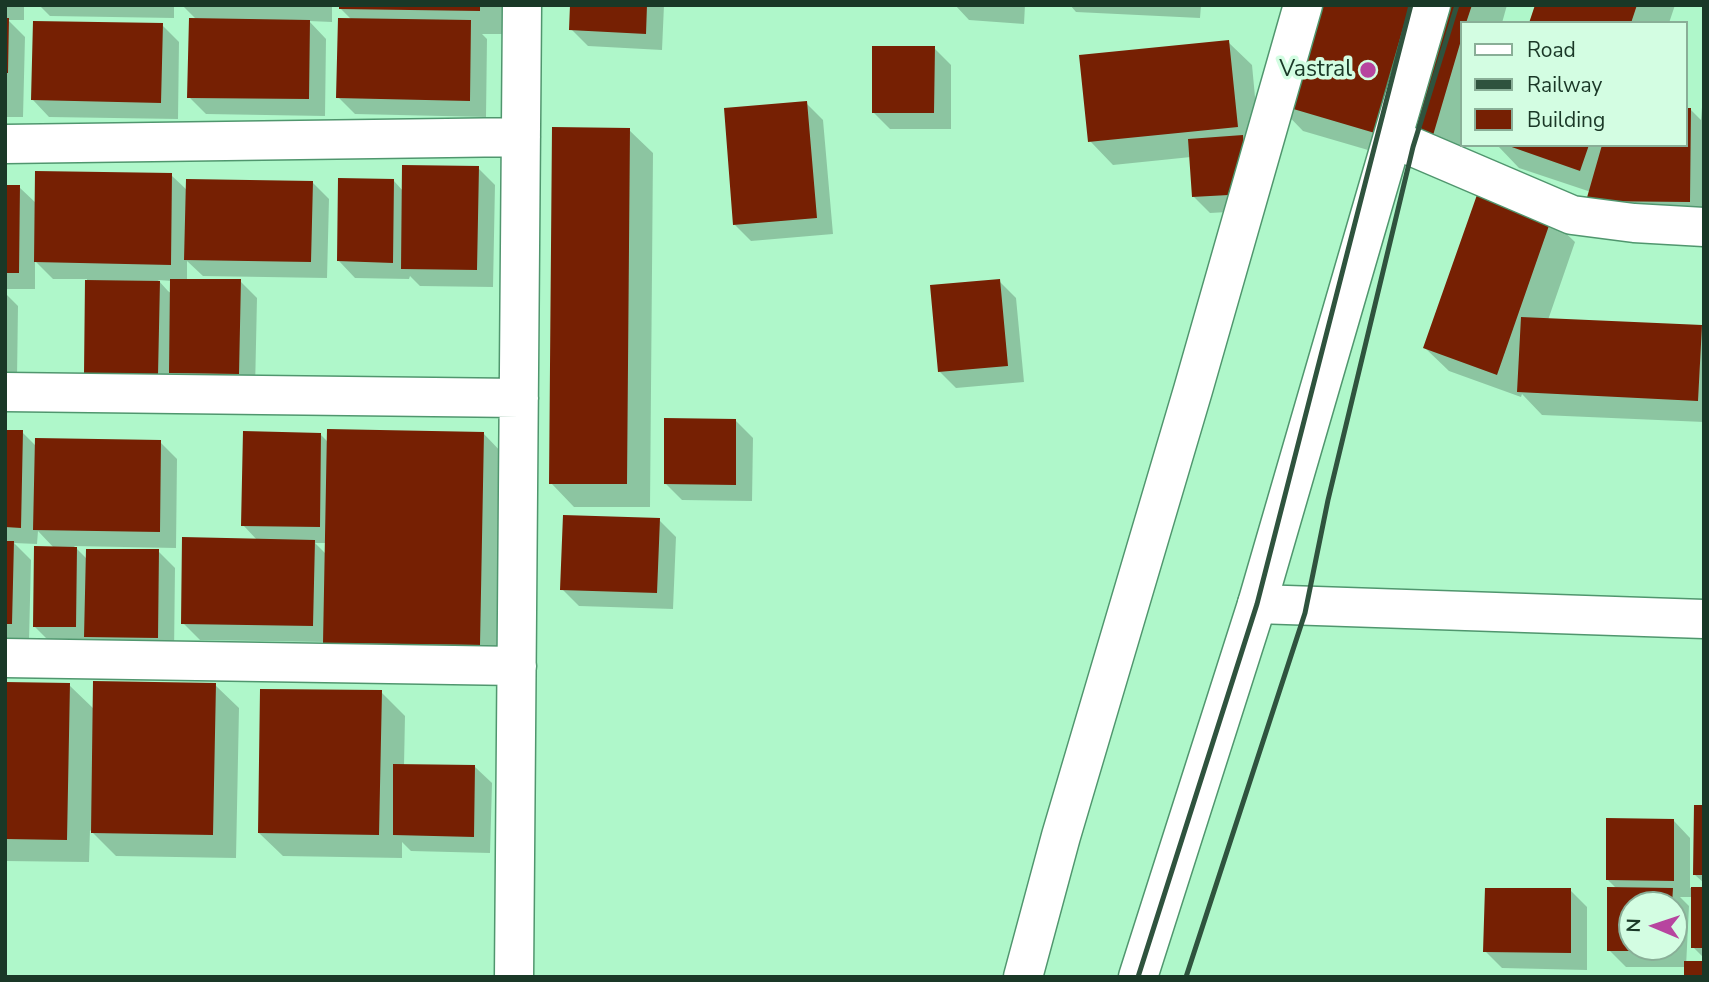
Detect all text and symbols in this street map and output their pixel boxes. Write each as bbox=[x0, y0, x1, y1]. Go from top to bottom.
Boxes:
legend bbox=[1460, 21, 1688, 147]
text: Road bbox=[1527, 36, 1576, 64]
place label: Vastral bbox=[1279, 56, 1352, 84]
marker: Vastral bbox=[1358, 60, 1378, 80]
text: Railway bbox=[1527, 71, 1602, 99]
text: Building bbox=[1527, 106, 1605, 134]
north arrow bbox=[1618, 891, 1688, 961]
text: N bbox=[1621, 918, 1647, 933]

